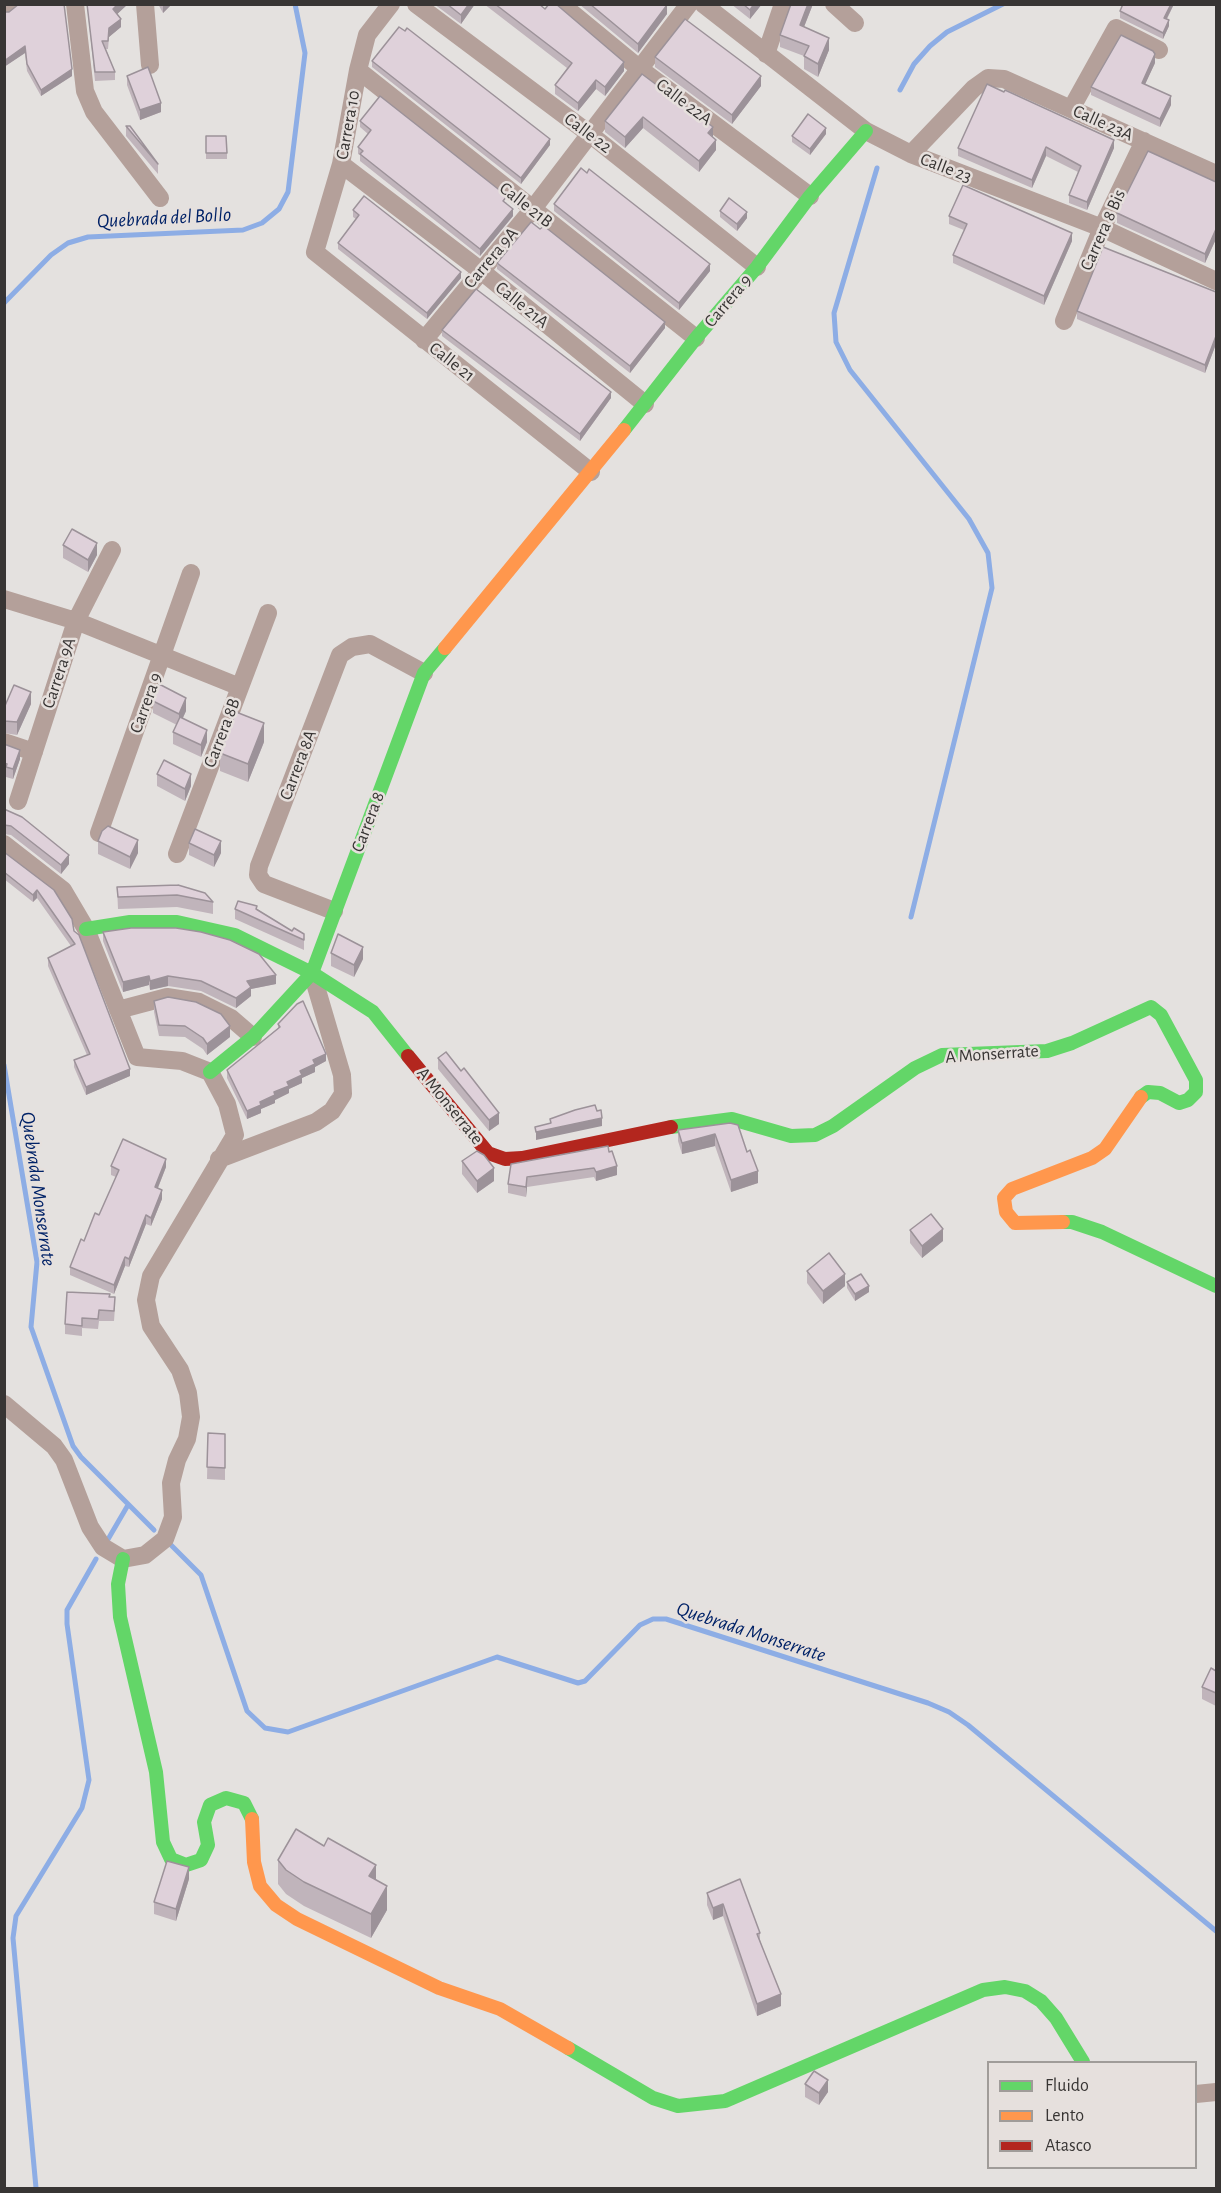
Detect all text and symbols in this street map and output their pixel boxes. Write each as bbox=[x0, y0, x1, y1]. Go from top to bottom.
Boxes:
street label: Calle 22A bbox=[652, 74, 716, 130]
street label: Carrera 10 bbox=[331, 89, 365, 161]
street label: Calle 23A bbox=[1069, 100, 1137, 146]
street label: Calle 22 bbox=[560, 108, 616, 158]
street label: Calle 23 bbox=[917, 148, 975, 188]
street label: Calle 21B bbox=[495, 177, 557, 233]
street label: Carrera 8 Bis bbox=[1076, 186, 1130, 274]
water label: Quebrada del Bollo bbox=[96, 203, 232, 233]
street label: Carrera 9A bbox=[459, 223, 523, 293]
street label: Carrera 9 bbox=[700, 270, 756, 332]
street label: Calle 21A bbox=[491, 277, 553, 333]
street label: Calle 21 bbox=[425, 337, 479, 387]
street label: Carrera 9A bbox=[37, 635, 81, 711]
street label: Carrera 9 bbox=[125, 670, 167, 736]
street label: Carrera 8B bbox=[199, 695, 245, 771]
street label: Carrera 8A bbox=[275, 727, 321, 803]
street label: Carrera 8 bbox=[347, 789, 389, 855]
street label: A Monserrate bbox=[945, 1040, 1039, 1068]
street label: A Monserrate bbox=[412, 1063, 488, 1149]
water label: Quebrada Monserrate bbox=[15, 1110, 61, 1268]
water label: Quebrada Monserrate bbox=[673, 1597, 829, 1667]
legend bbox=[987, 2061, 1197, 2169]
text: Fluido bbox=[1045, 2077, 1089, 2095]
text: Lento bbox=[1045, 2107, 1084, 2125]
text: Atasco bbox=[1045, 2137, 1092, 2155]

